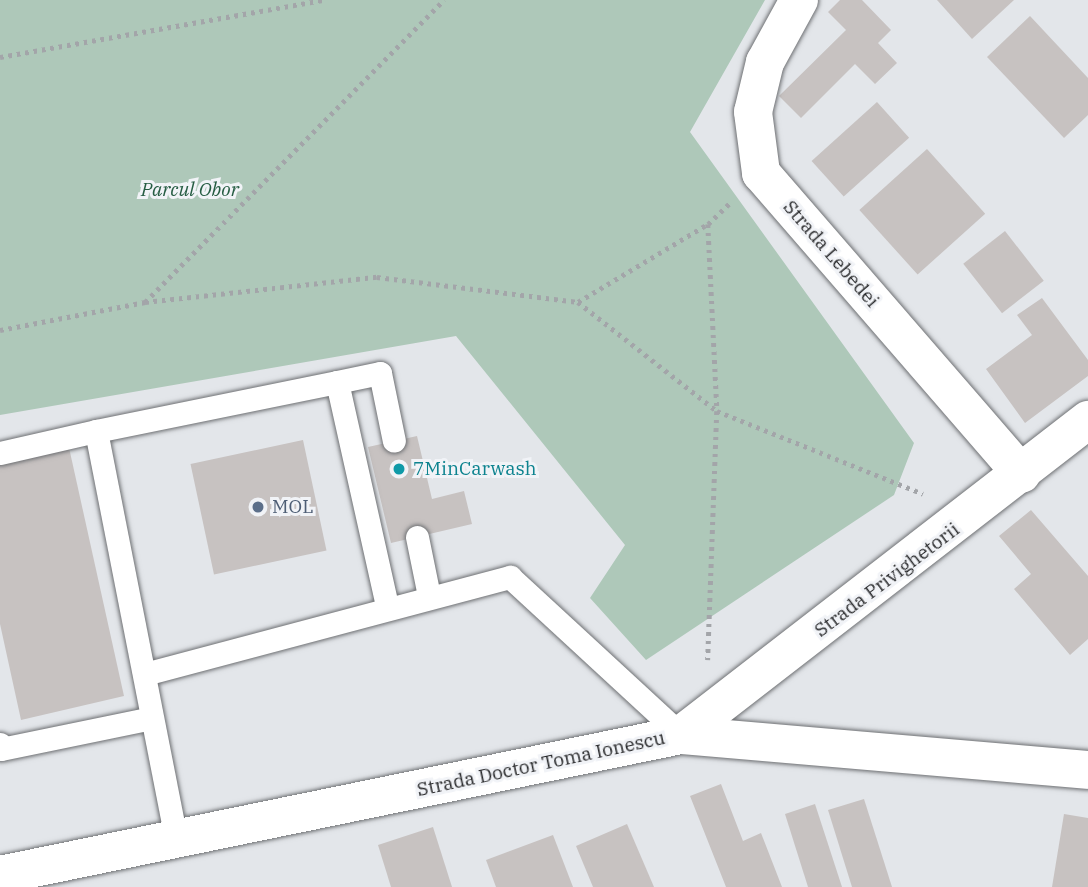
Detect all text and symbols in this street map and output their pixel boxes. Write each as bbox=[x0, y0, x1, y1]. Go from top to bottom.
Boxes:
park label: Parcul Obor bbox=[141, 179, 239, 201]
street label: Strada Lebedei bbox=[778, 196, 884, 312]
place label: 7MinCarwash bbox=[413, 458, 537, 480]
marker: 7MinCarwash bbox=[391, 461, 407, 477]
place label: MOL bbox=[272, 496, 313, 518]
marker: MOL bbox=[250, 499, 266, 515]
street label: Strada Privighetorii bbox=[810, 518, 964, 642]
street label: Strada Doctor Toma Ionescu bbox=[415, 727, 667, 801]

